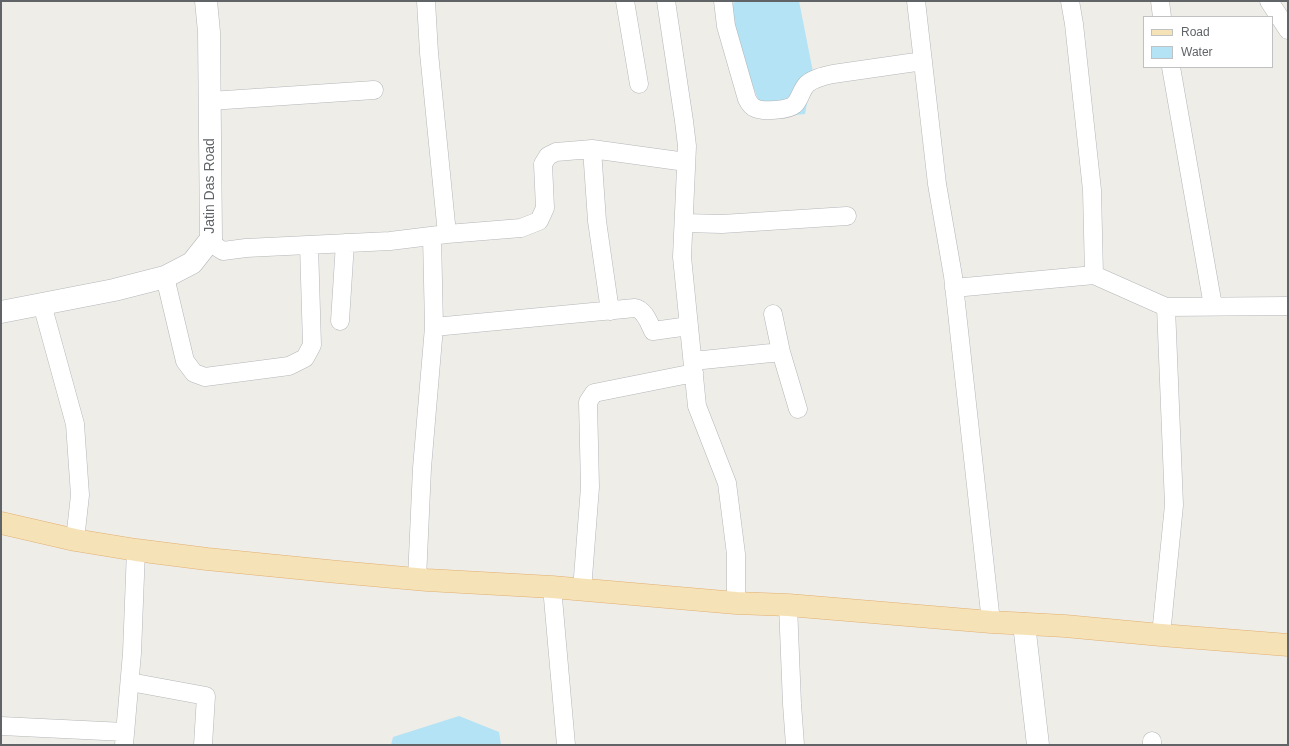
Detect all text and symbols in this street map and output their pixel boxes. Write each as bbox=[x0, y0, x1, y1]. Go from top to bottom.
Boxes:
legend bbox=[1143, 16, 1273, 68]
text: Road bbox=[1181, 25, 1210, 39]
text: Water bbox=[1181, 45, 1213, 59]
street label: Jatin Das Road bbox=[202, 138, 218, 234]

